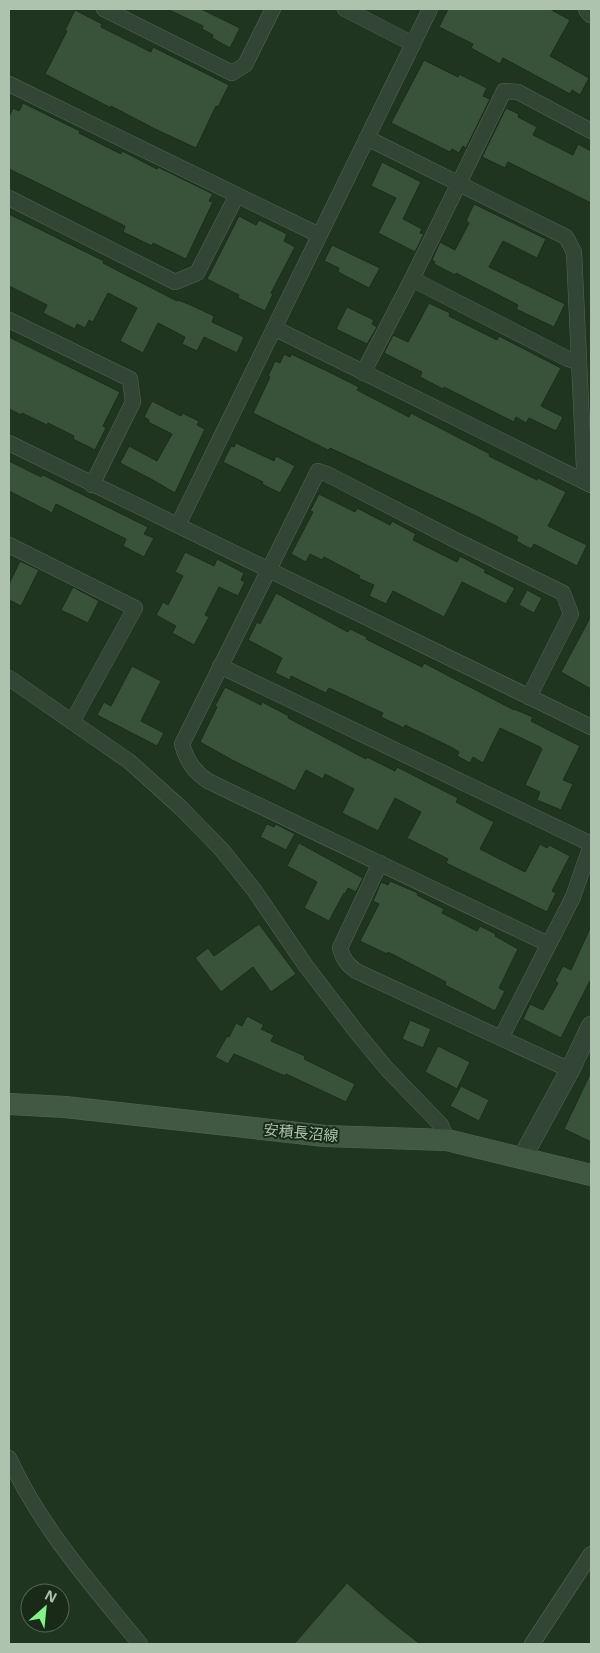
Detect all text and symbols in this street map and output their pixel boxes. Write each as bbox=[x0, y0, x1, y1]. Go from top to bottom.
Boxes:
street label: 安積長沼線 bbox=[263, 1119, 339, 1145]
north arrow bbox=[20, 1583, 70, 1633]
text: N bbox=[42, 1585, 61, 1607]

